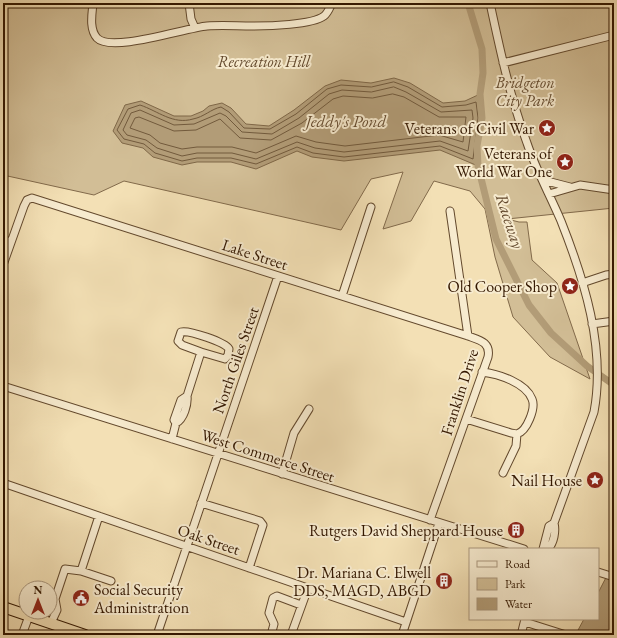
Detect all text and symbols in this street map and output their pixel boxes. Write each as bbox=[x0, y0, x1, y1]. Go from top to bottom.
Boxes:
park label: Recreation Hill bbox=[218, 51, 311, 72]
park label: Bridgeton City Park bbox=[494, 72, 555, 111]
water label: Jeddy's Pond bbox=[302, 110, 386, 132]
place label: Veterans of Civil War bbox=[405, 118, 535, 139]
place icon: Veterans of Civil War bbox=[537, 118, 557, 138]
place label: Veterans of World War One bbox=[456, 143, 554, 182]
place icon: Veterans of World War One bbox=[555, 152, 575, 172]
water label: Raceway bbox=[491, 191, 529, 251]
street label: Lake Street bbox=[219, 234, 290, 275]
place label: Old Cooper Shop bbox=[447, 276, 557, 297]
place icon: Old Cooper Shop bbox=[560, 276, 580, 296]
street label: North Giles Street bbox=[207, 304, 264, 416]
street label: Franklin Drive bbox=[436, 346, 483, 438]
street label: West Commerce Street bbox=[198, 424, 337, 487]
place label: Nail House bbox=[511, 470, 582, 491]
place icon: Nail House bbox=[585, 470, 605, 490]
street label: Oak Street bbox=[175, 519, 243, 560]
place label: Rutgers David Sheppard House bbox=[309, 520, 503, 541]
building icon: Rutgers David Sheppard House bbox=[506, 520, 526, 540]
legend bbox=[469, 548, 599, 620]
text: Road bbox=[505, 556, 531, 572]
place label: Dr. Mariana C. Elwell DDS, MAGD, ABGD bbox=[293, 562, 431, 601]
building icon: Dr. Mariana C. Elwell DDS, MAGD, ABGD bbox=[434, 571, 454, 591]
text: Park bbox=[505, 576, 526, 592]
place label: Social Security Administration bbox=[93, 579, 190, 618]
north arrow bbox=[18, 580, 58, 620]
text: N bbox=[34, 583, 43, 597]
public building icon: Social Security Administration bbox=[71, 588, 91, 608]
text: Water bbox=[505, 596, 532, 612]

